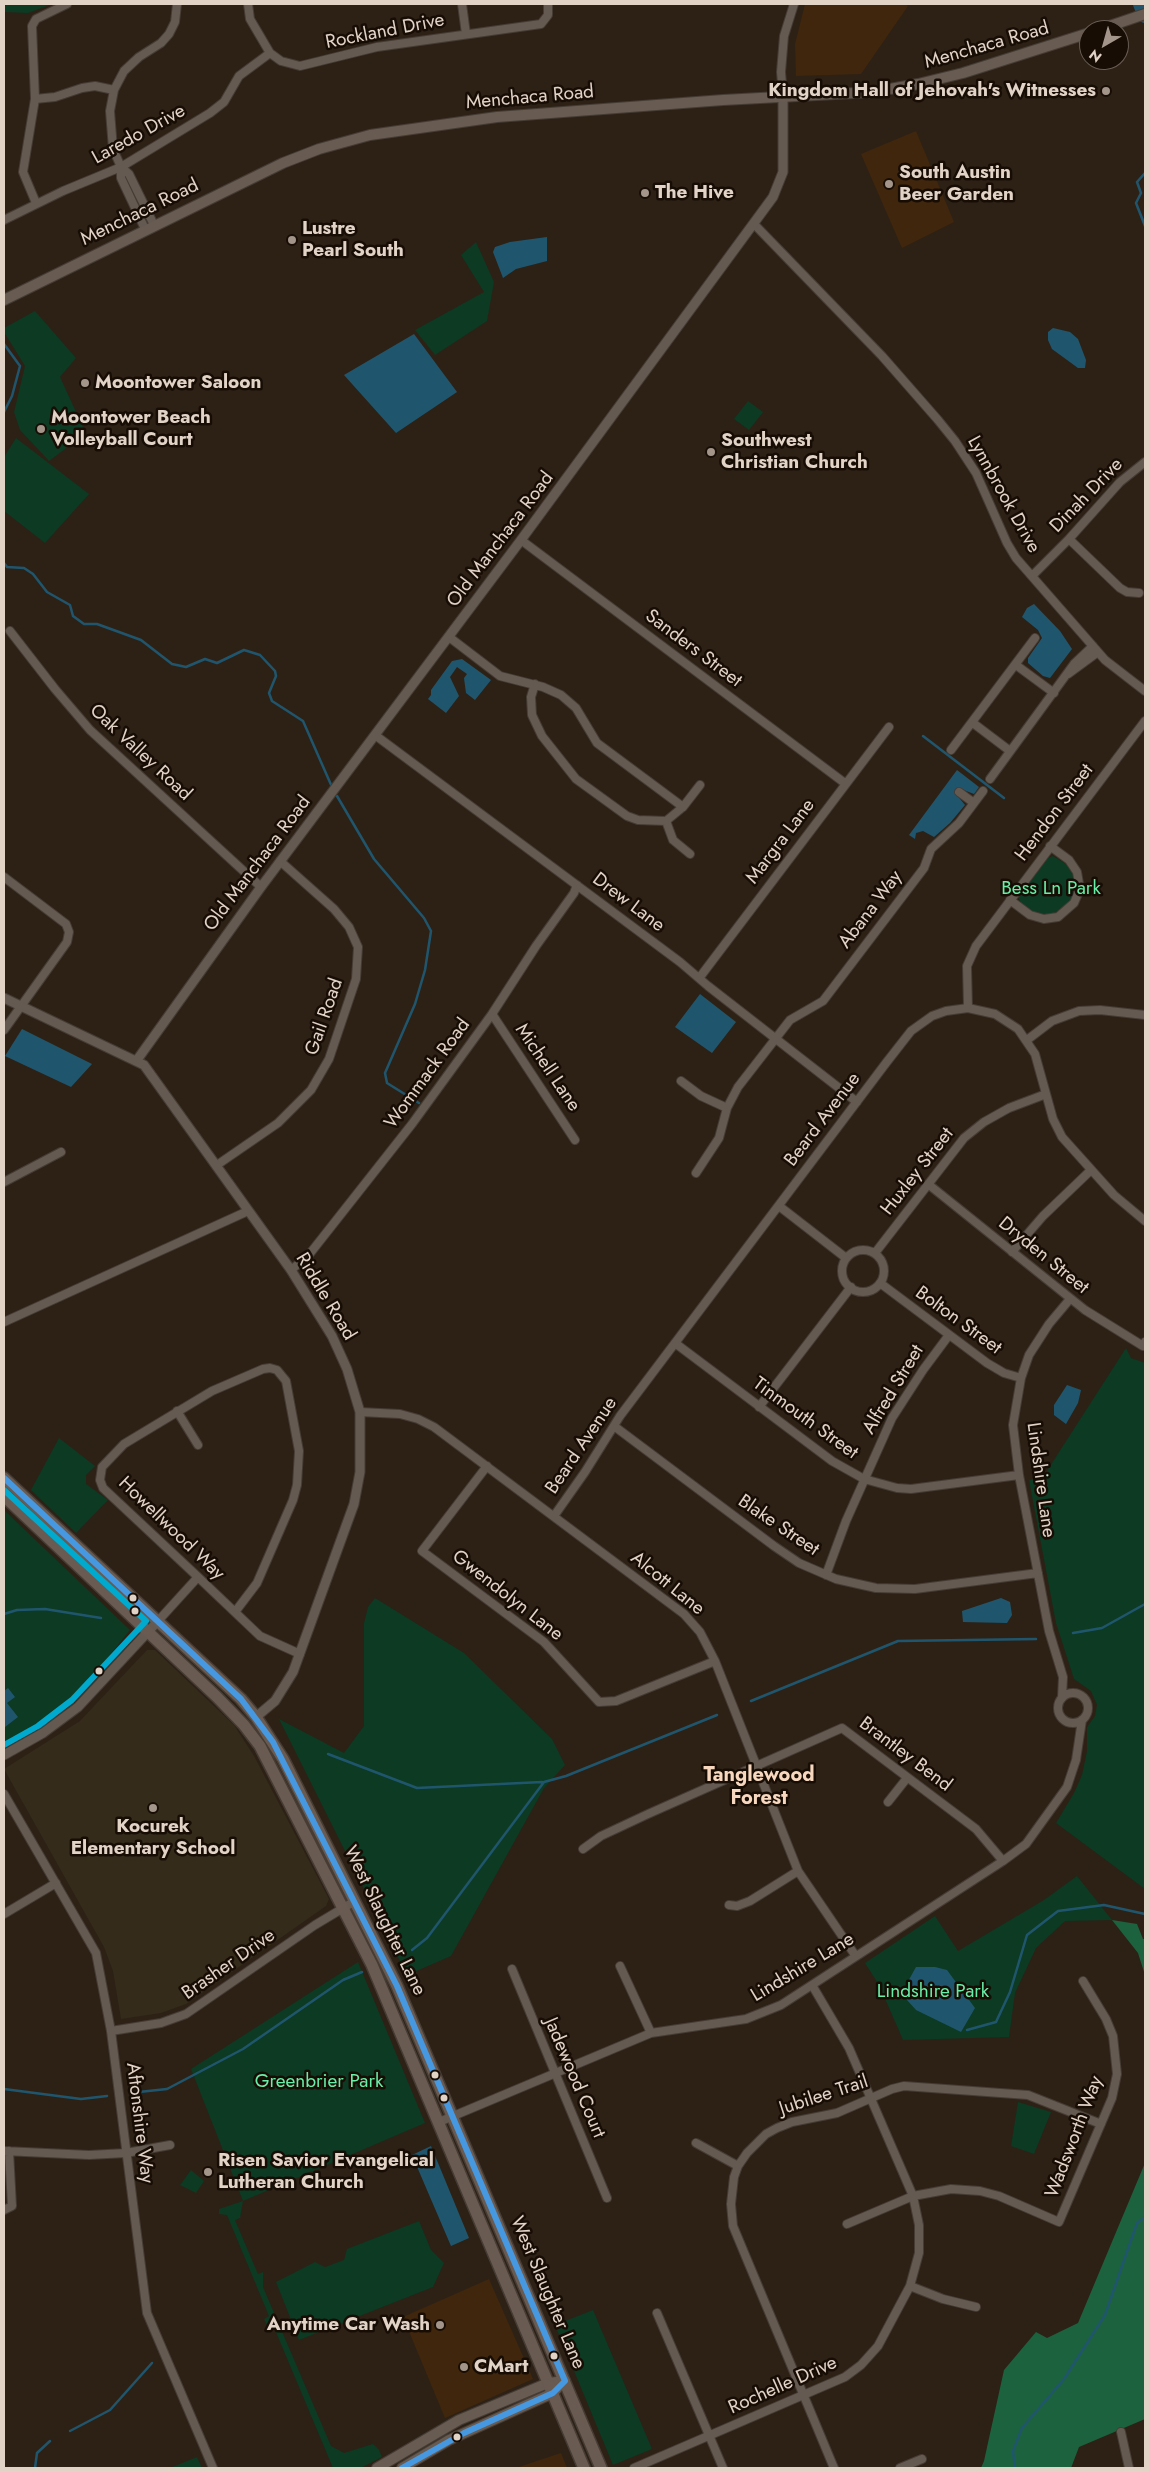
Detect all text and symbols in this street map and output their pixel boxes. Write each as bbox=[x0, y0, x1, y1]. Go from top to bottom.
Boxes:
street label: Rockland Drive bbox=[324, 9, 446, 55]
street label: Menchaca Road bbox=[922, 17, 1052, 75]
north arrow bbox=[1079, 20, 1129, 70]
text: N bbox=[1085, 45, 1106, 67]
place label: Kingdom Hall of Jehovah's Witnesses bbox=[768, 80, 1096, 102]
street label: Menchaca Road bbox=[465, 81, 595, 115]
marker: Kingdom Hall of Jehovah's Witnesses bbox=[1100, 85, 1112, 97]
street label: Laredo Drive bbox=[88, 100, 190, 170]
place label: South Austin Beer Garden bbox=[899, 162, 1014, 206]
street label: Menchaca Road bbox=[77, 175, 203, 251]
marker: South Austin Beer Garden bbox=[883, 178, 895, 190]
place label: The Hive bbox=[655, 182, 734, 204]
marker: The Hive bbox=[639, 187, 651, 199]
place label: Lustre Pearl South bbox=[302, 218, 404, 262]
marker: Lustre Pearl South bbox=[286, 234, 298, 246]
place label: Moontower Saloon bbox=[95, 372, 261, 394]
marker: Moontower Saloon bbox=[79, 377, 91, 389]
place label: Moontower Beach Volleyball Court bbox=[51, 407, 211, 451]
marker: Moontower Beach Volleyball Court bbox=[35, 423, 47, 435]
place label: Southwest Christian Church bbox=[721, 430, 868, 474]
street label: Lynnbrook Drive bbox=[962, 433, 1044, 557]
marker: Southwest Christian Church bbox=[705, 446, 717, 458]
street label: Dinah Drive bbox=[1046, 454, 1128, 538]
street label: Old Manchaca Road bbox=[443, 468, 559, 612]
street label: Sanders Street bbox=[640, 605, 746, 693]
street label: Oak Valley Road bbox=[84, 700, 196, 806]
street label: Hendon Street bbox=[1011, 760, 1099, 866]
street label: Old Manchaca Road bbox=[200, 792, 316, 936]
street label: Margra Lane bbox=[742, 795, 820, 889]
street label: Abana Way bbox=[834, 867, 908, 953]
street label: Drew Lane bbox=[587, 868, 669, 938]
park label: Bess Ln Park bbox=[1001, 878, 1101, 900]
street label: Gail Road bbox=[301, 976, 349, 1058]
street label: Wommack Road bbox=[380, 1014, 476, 1134]
street label: Michell Lane bbox=[509, 1020, 585, 1116]
street label: Beard Avenue bbox=[780, 1069, 866, 1171]
street label: Huxley Street bbox=[877, 1124, 959, 1220]
street label: Dryden Street bbox=[993, 1213, 1093, 1299]
street label: Riddle Road bbox=[290, 1249, 360, 1345]
street label: Bolton Street bbox=[910, 1282, 1006, 1360]
street label: Alfred Street bbox=[858, 1341, 930, 1439]
street label: Tinmouth Street bbox=[748, 1373, 862, 1465]
street label: Beard Avenue bbox=[541, 1393, 623, 1499]
street label: Lindshire Lane bbox=[1021, 1421, 1059, 1539]
street label: Howellwood Way bbox=[113, 1472, 229, 1586]
street label: Blake Street bbox=[733, 1491, 823, 1561]
street label: Gwendolyn Lane bbox=[447, 1546, 567, 1646]
street label: Alcott Lane bbox=[625, 1547, 709, 1621]
unlabelled marker bbox=[128, 1593, 138, 1603]
unlabelled marker bbox=[130, 1606, 140, 1616]
unlabelled marker bbox=[94, 1666, 104, 1676]
street label: Brantley Bend bbox=[854, 1713, 956, 1797]
district label: Tanglewood Forest bbox=[703, 1764, 815, 1811]
marker: Kocurek Elementary School bbox=[147, 1802, 159, 1814]
place label: Kocurek Elementary School bbox=[71, 1816, 235, 1860]
street label: West Slaughter Lane bbox=[338, 1842, 430, 2000]
street label: Brasher Drive bbox=[178, 1925, 280, 2005]
street label: Lindshire Lane bbox=[747, 1928, 859, 2008]
park label: Lindshire Park bbox=[877, 1981, 989, 2003]
street label: Jadewood Court bbox=[538, 2014, 610, 2142]
street label: Aftonshire Way bbox=[120, 2061, 158, 2185]
unlabelled marker bbox=[430, 2070, 440, 2080]
park label: Greenbrier Park bbox=[255, 2071, 383, 2093]
street label: Jubilee Trail bbox=[777, 2071, 871, 2121]
street label: Wadsworth Way bbox=[1041, 2073, 1109, 2201]
unlabelled marker bbox=[439, 2093, 449, 2103]
place label: Risen Savior Evangelical Lutheran Church bbox=[218, 2150, 434, 2194]
marker: Risen Savior Evangelical Lutheran Church bbox=[202, 2166, 214, 2178]
street label: West Slaughter Lane bbox=[505, 2213, 589, 2373]
place label: Anytime Car Wash bbox=[267, 2314, 430, 2336]
marker: Anytime Car Wash bbox=[434, 2319, 446, 2331]
unlabelled marker bbox=[549, 2351, 559, 2361]
street label: Rochelle Drive bbox=[725, 2352, 841, 2420]
place label: CMart bbox=[474, 2356, 528, 2378]
marker: CMart bbox=[458, 2361, 470, 2373]
unlabelled marker bbox=[452, 2432, 462, 2442]

